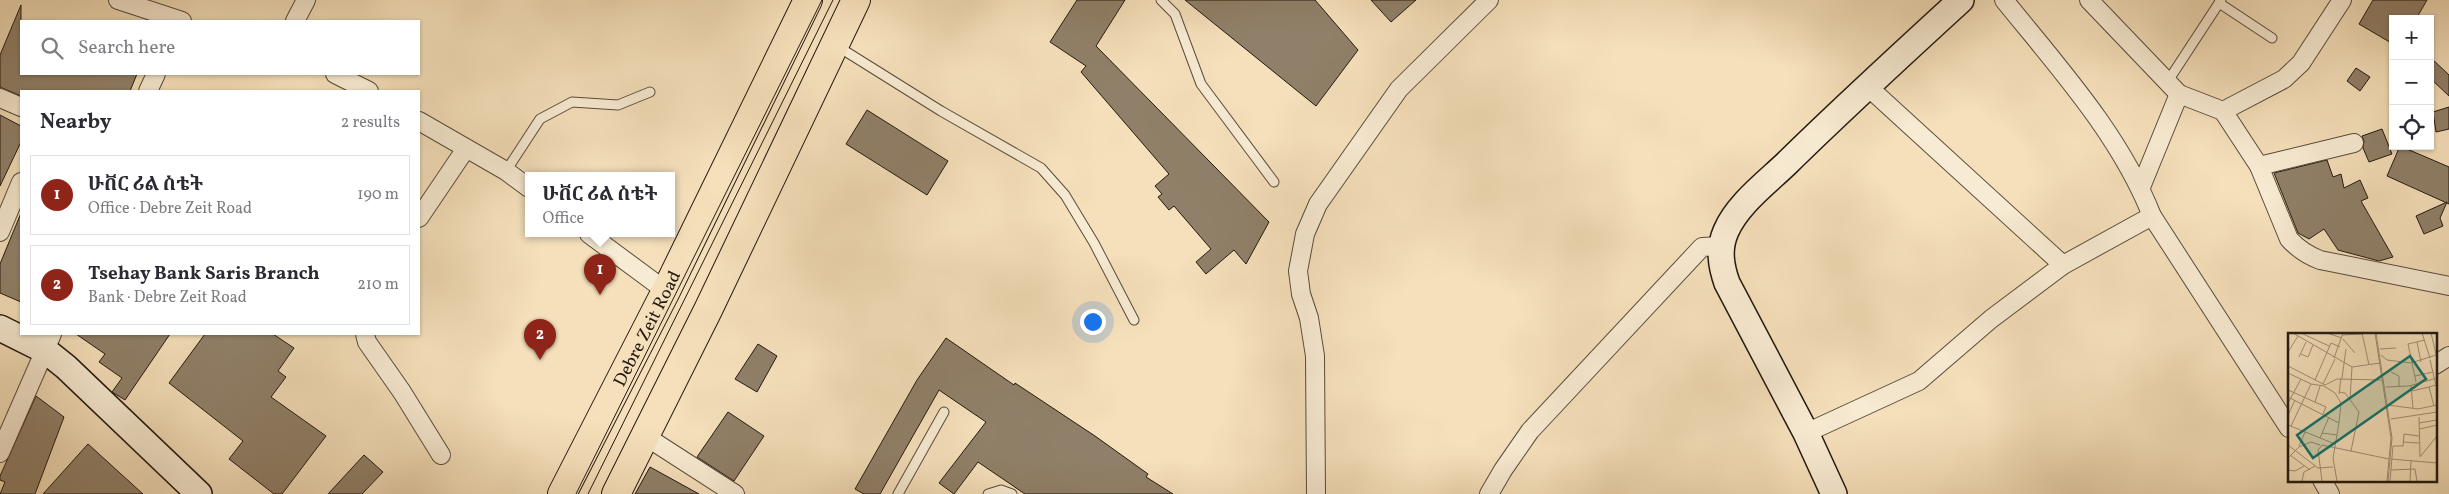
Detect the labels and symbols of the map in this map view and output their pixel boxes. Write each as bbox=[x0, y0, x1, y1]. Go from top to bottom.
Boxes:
pin: 1 bbox=[584, 254, 616, 295]
street label: Debre Zeit Road bbox=[608, 267, 688, 391]
your location bbox=[1080, 309, 1106, 335]
pin: 2 bbox=[524, 319, 556, 360]
inset map bbox=[2288, 333, 2436, 482]

